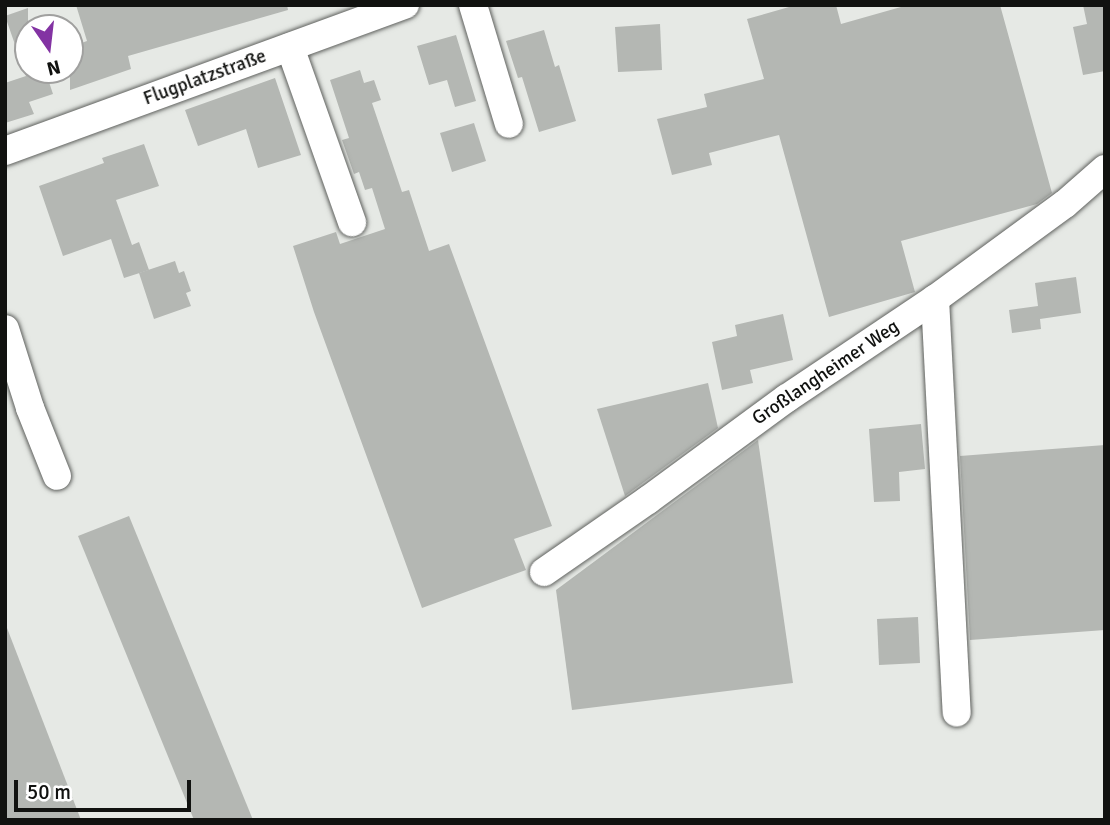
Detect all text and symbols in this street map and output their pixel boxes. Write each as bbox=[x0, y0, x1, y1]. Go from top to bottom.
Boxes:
north arrow bbox=[14, 14, 84, 84]
street label: Flugplatzstraße bbox=[140, 45, 270, 111]
text: N bbox=[44, 54, 63, 81]
street label: Großlangheimer Weg bbox=[748, 315, 904, 431]
scale bar bbox=[18, 766, 194, 810]
text: 50 m bbox=[27, 779, 71, 805]

